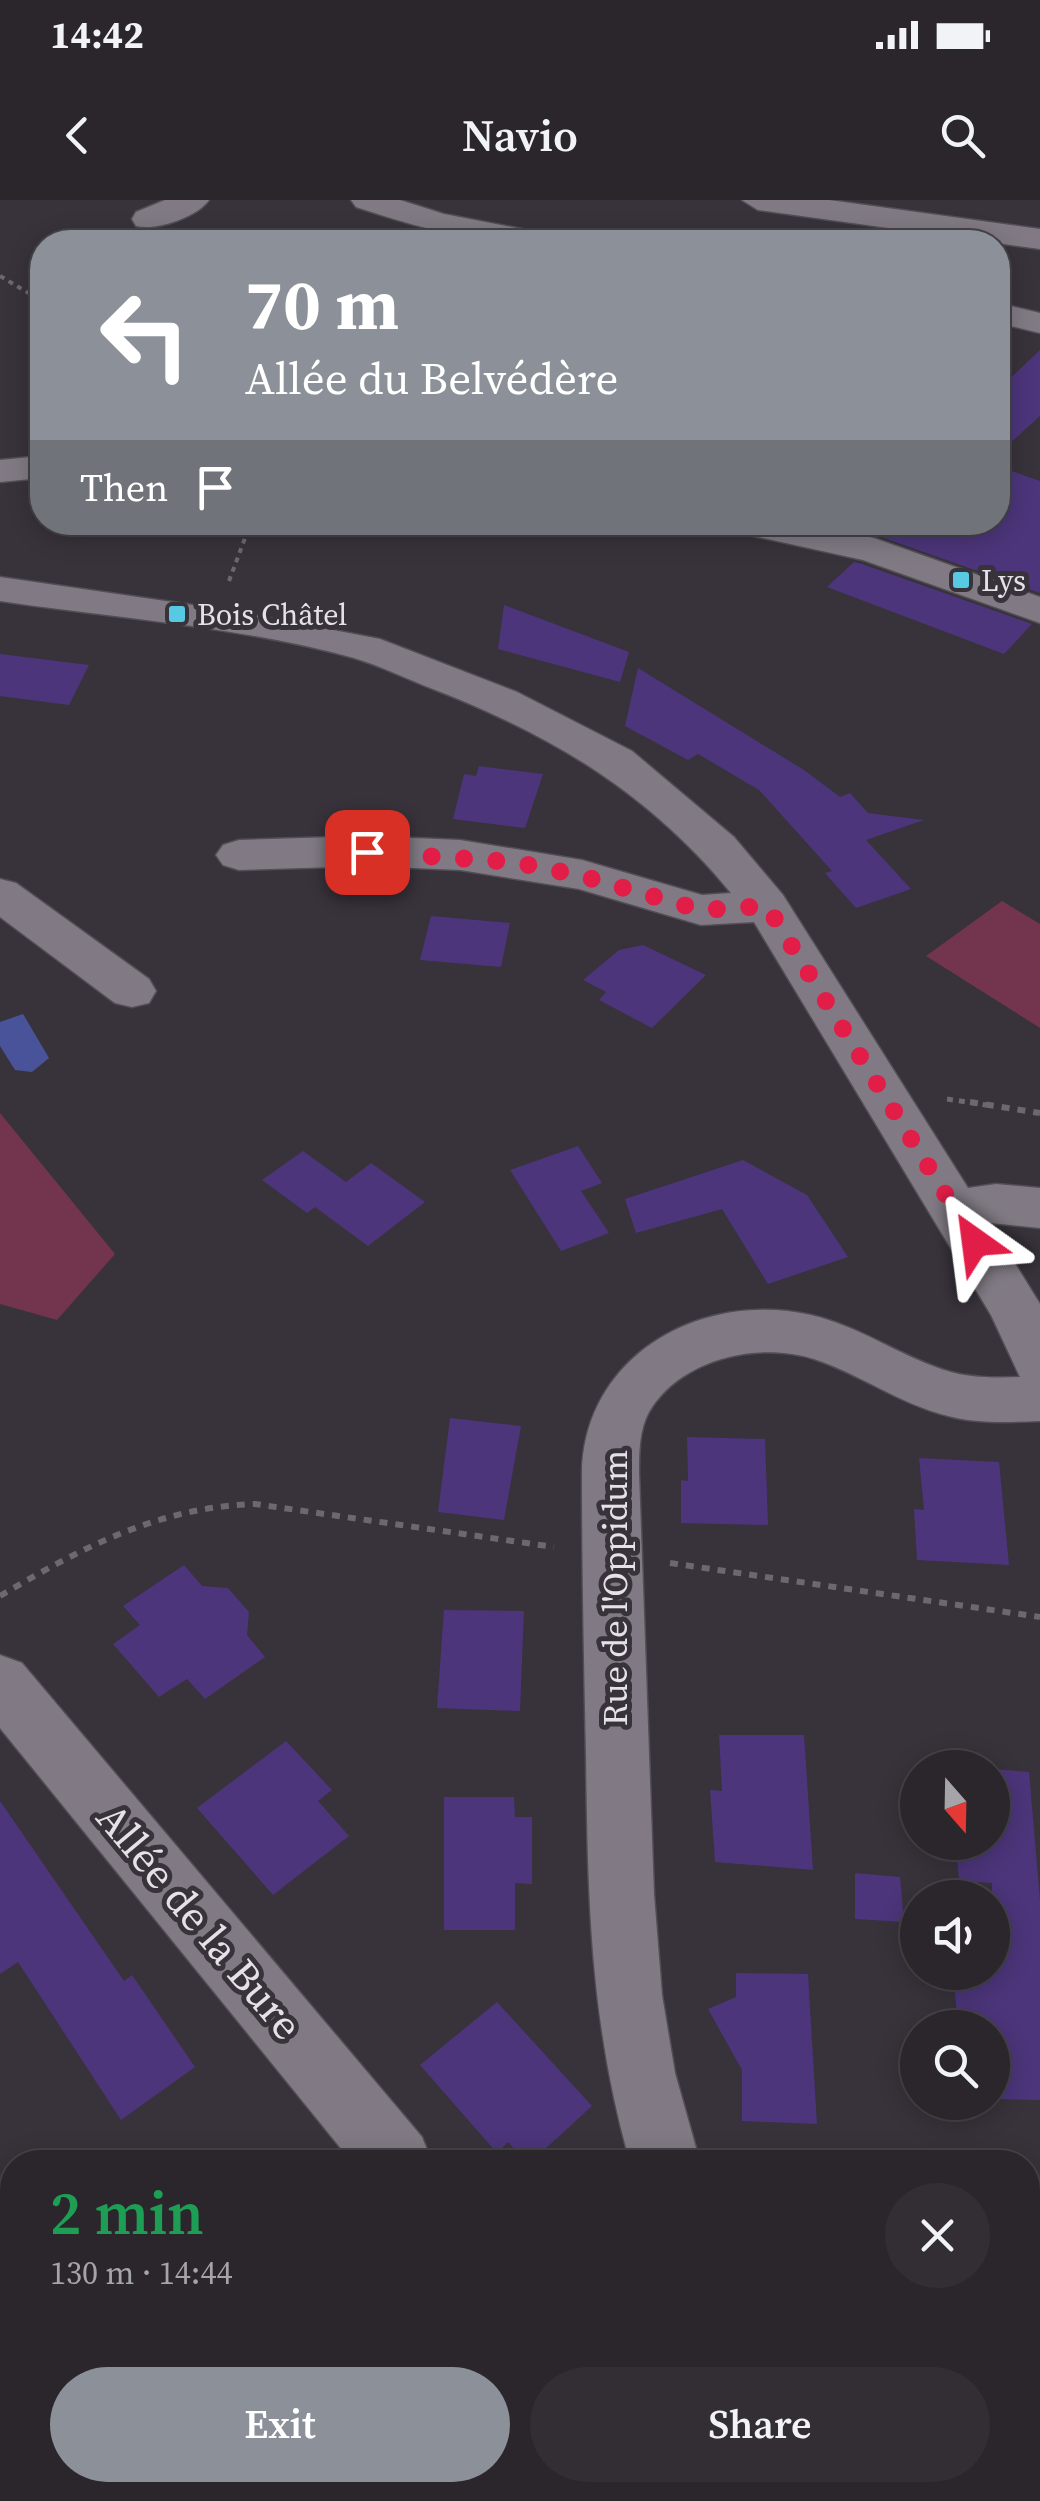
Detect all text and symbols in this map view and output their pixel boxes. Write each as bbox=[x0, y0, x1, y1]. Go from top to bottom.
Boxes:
text: 14:42 bbox=[50, 9, 144, 61]
text: Navio bbox=[462, 104, 578, 166]
icon: back bbox=[50, 108, 105, 163]
icon: search bbox=[935, 108, 990, 163]
text: 70 m bbox=[245, 256, 399, 352]
icon: left bbox=[80, 270, 210, 400]
text: Allée du Belvédère bbox=[245, 347, 618, 409]
icon: arrive bbox=[188, 460, 243, 515]
text: Then bbox=[80, 462, 168, 514]
place label: Lys bbox=[981, 560, 1026, 601]
marker: Lys bbox=[950, 569, 972, 591]
place label: Bois Châtel bbox=[197, 594, 347, 635]
marker: Bois Châtel bbox=[166, 603, 188, 625]
pin bbox=[325, 810, 410, 895]
icon: arrive bbox=[340, 825, 395, 880]
position arrow bbox=[923, 1190, 1027, 1294]
street label: Rue de l'Oppidum bbox=[591, 1450, 639, 1726]
north arrow bbox=[900, 1750, 1010, 1860]
map controls bbox=[900, 1750, 1010, 2120]
street label: Allée de la Bure bbox=[84, 1790, 316, 2052]
button: sound bbox=[900, 1880, 1010, 1990]
button: search bbox=[900, 2010, 1010, 2120]
text: 2 min bbox=[50, 2172, 204, 2254]
button: close bbox=[885, 2183, 990, 2288]
text: 130 m · 14:44 bbox=[50, 2251, 232, 2295]
button: Exit bbox=[50, 2367, 510, 2482]
button: Share bbox=[530, 2367, 990, 2482]

